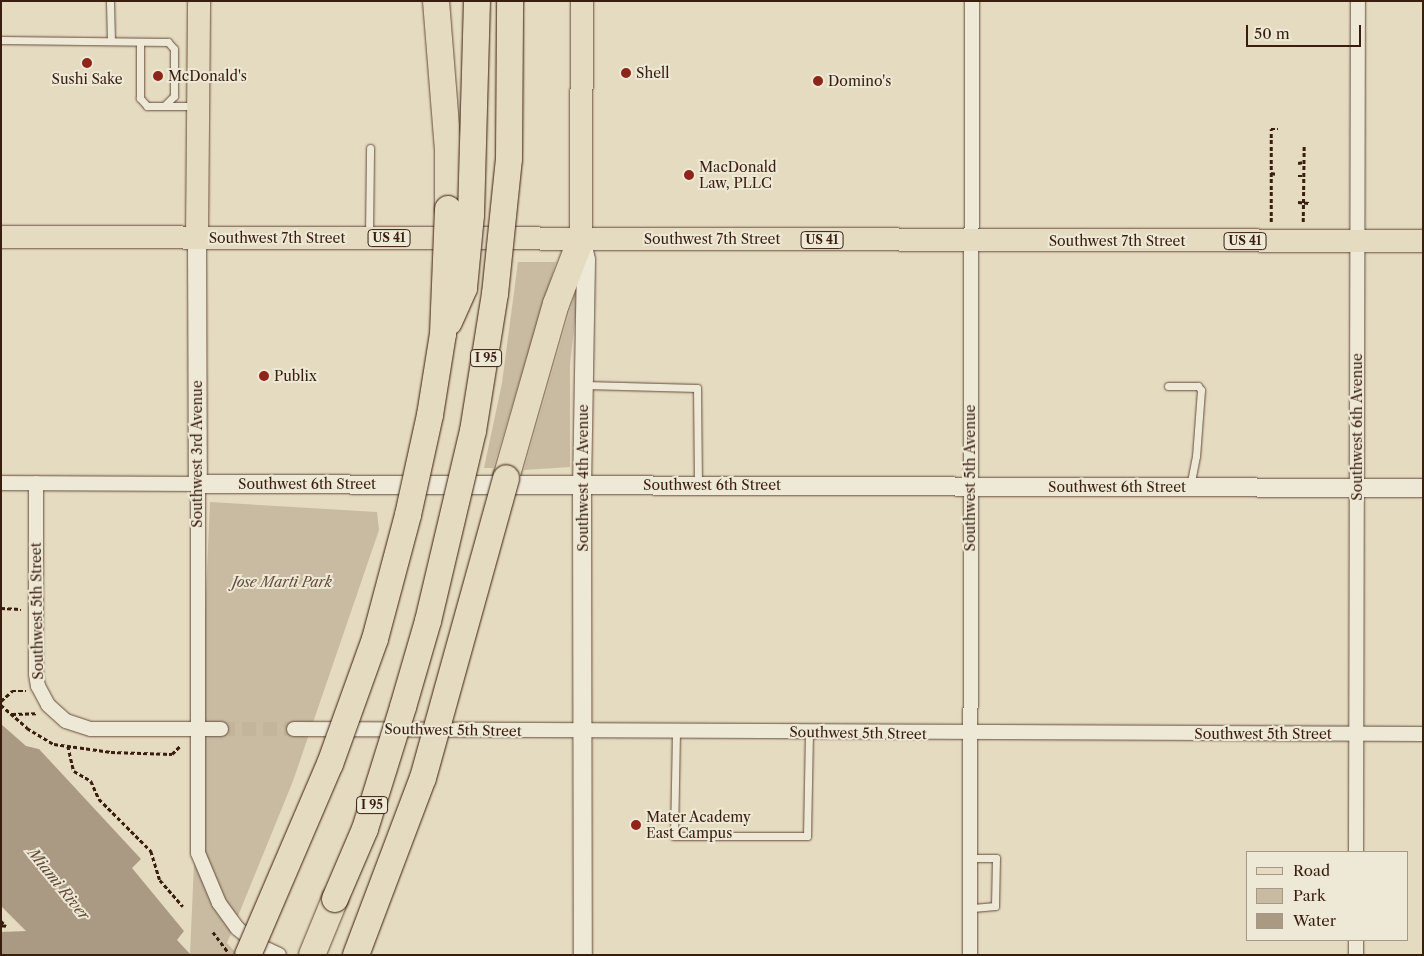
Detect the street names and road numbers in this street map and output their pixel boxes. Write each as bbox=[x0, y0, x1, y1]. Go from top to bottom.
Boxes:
road number: US 41 bbox=[366, 228, 412, 248]
street label: Southwest 7th Street bbox=[209, 230, 345, 246]
road number: US 41 bbox=[800, 230, 844, 250]
street label: Southwest 7th Street bbox=[644, 231, 780, 247]
road number: US 41 bbox=[1222, 232, 1268, 250]
street label: Southwest 7th Street bbox=[1049, 233, 1185, 249]
road number: I 95 bbox=[470, 348, 502, 368]
street label: Southwest 6th Avenue bbox=[1349, 353, 1365, 501]
street label: Southwest 3rd Avenue bbox=[189, 380, 205, 528]
street label: Southwest 4th Avenue bbox=[575, 404, 591, 552]
street label: Southwest 5th Avenue bbox=[962, 404, 978, 552]
street label: Southwest 6th Street bbox=[238, 476, 376, 492]
street label: Southwest 6th Street bbox=[643, 477, 781, 493]
street label: Southwest 6th Street bbox=[1048, 479, 1186, 495]
street label: Southwest 5th Street bbox=[27, 542, 47, 680]
street label: Southwest 5th Street bbox=[384, 720, 522, 740]
street label: Southwest 5th Street bbox=[789, 723, 927, 743]
street label: Southwest 5th Street bbox=[1194, 726, 1332, 742]
road number: I 95 bbox=[356, 796, 388, 814]

